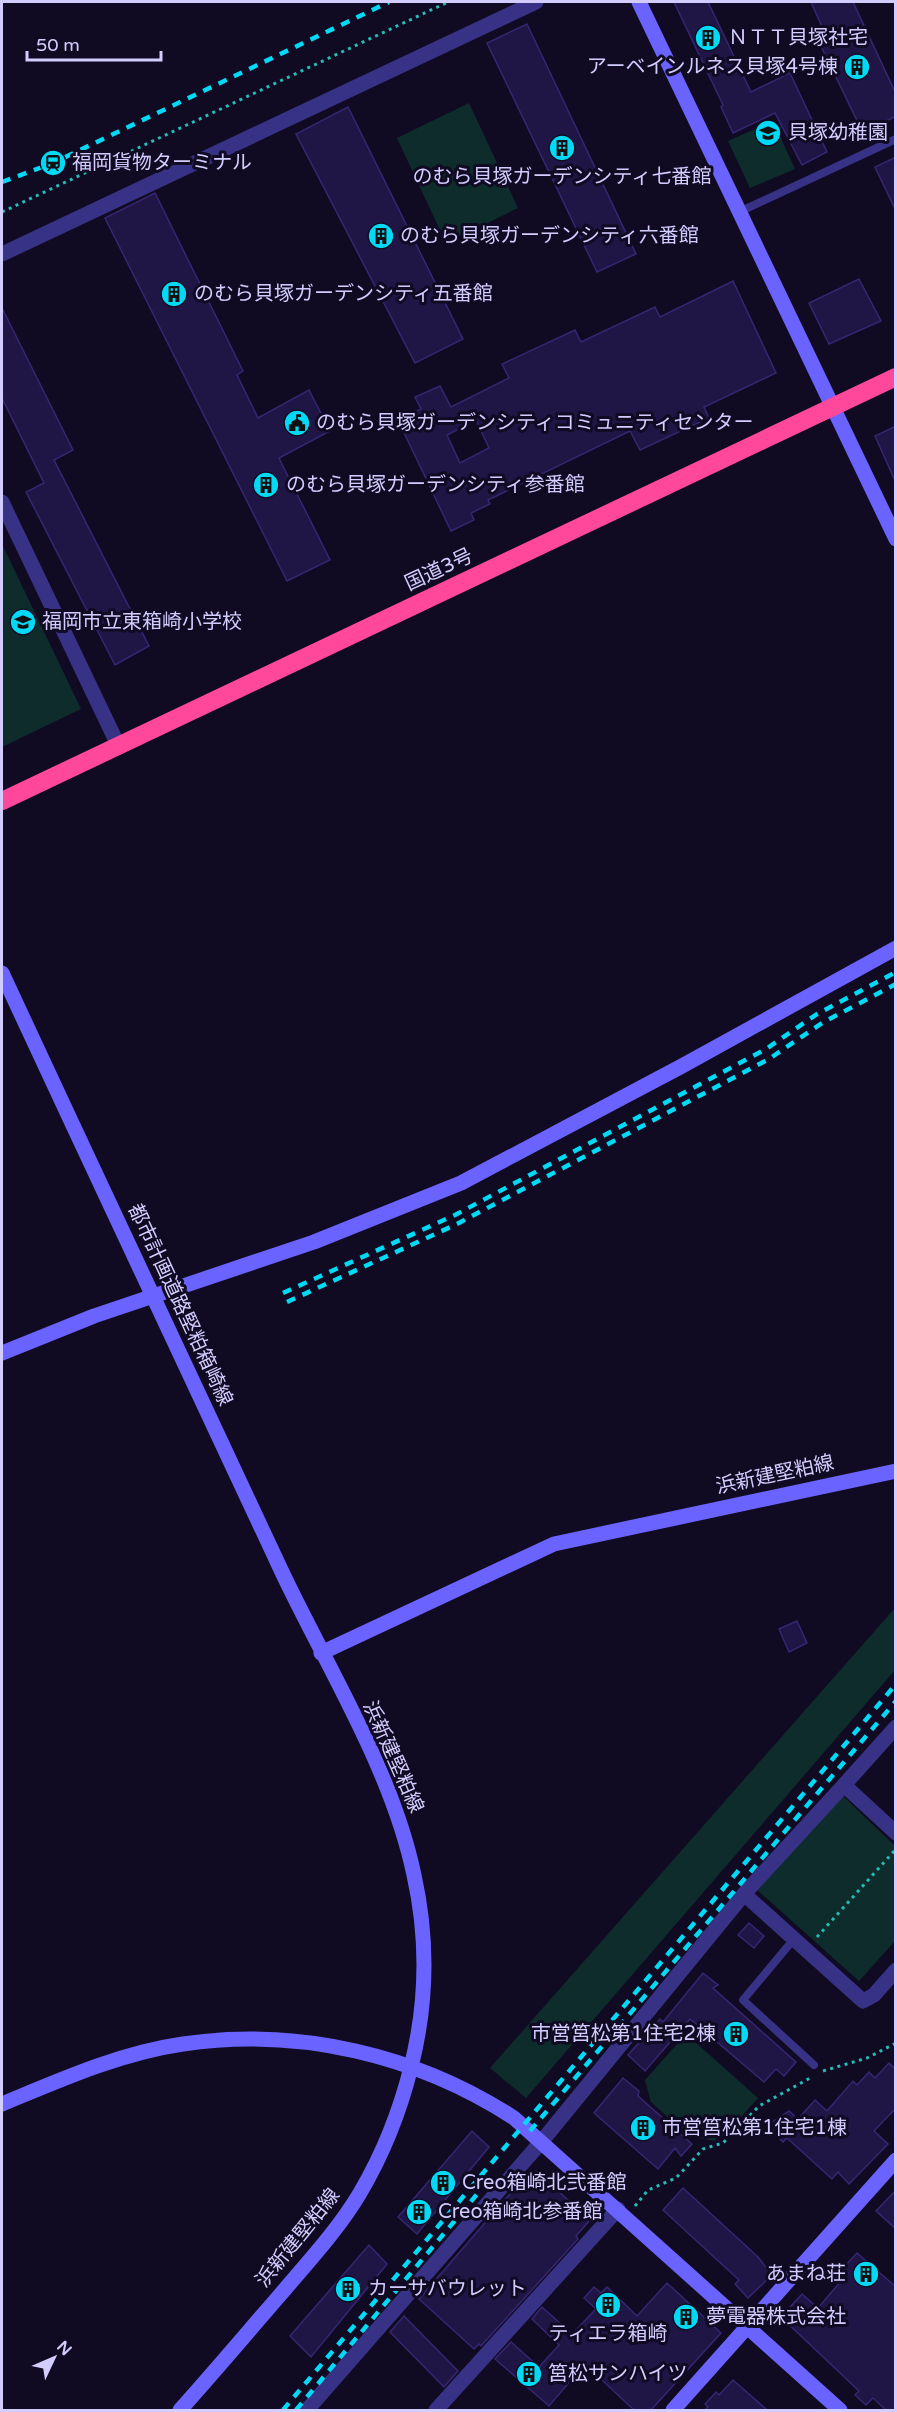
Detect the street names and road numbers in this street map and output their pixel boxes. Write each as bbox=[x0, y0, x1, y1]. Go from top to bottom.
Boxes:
street label: 国道3号 bbox=[401, 544, 477, 596]
street label: 都市計画道路堅粕箱崎線 bbox=[123, 1200, 237, 1410]
street label: 浜新建堅粕線 bbox=[714, 1451, 836, 1499]
street label: 浜新建堅粕線 bbox=[358, 1697, 428, 1817]
street label: 浜新建堅粕線 bbox=[251, 2184, 345, 2292]

